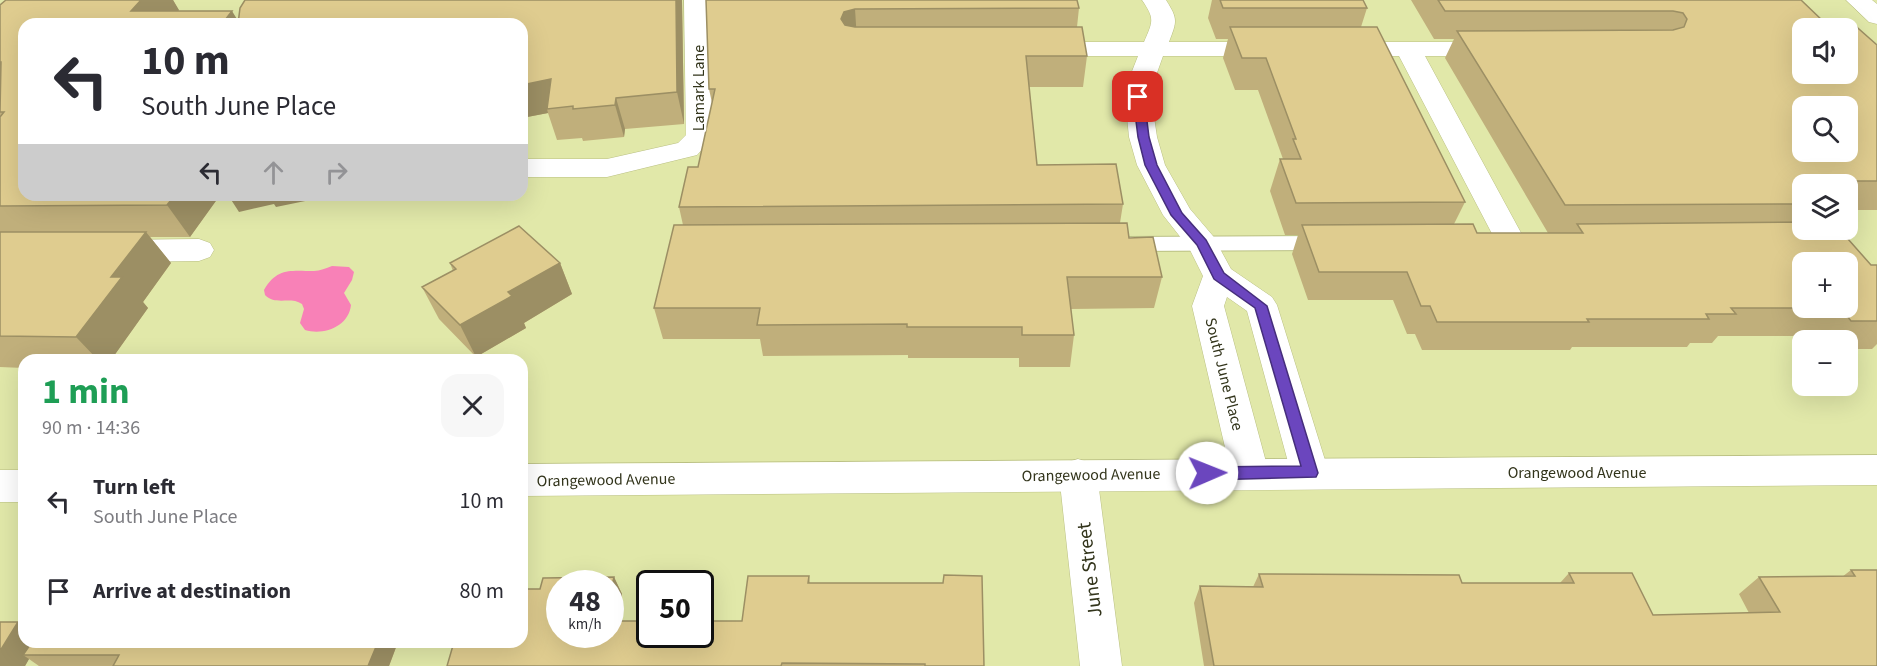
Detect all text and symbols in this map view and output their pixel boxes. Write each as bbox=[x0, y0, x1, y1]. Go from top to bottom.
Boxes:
map controls bbox=[1792, 18, 1858, 396]
button: sound bbox=[1792, 18, 1858, 84]
text: 10 m bbox=[141, 31, 230, 91]
icon: left bbox=[42, 42, 120, 120]
street label: Lamark Lane bbox=[688, 45, 710, 131]
pin bbox=[1112, 71, 1163, 122]
icon: arrive bbox=[1121, 80, 1154, 113]
text: South June Place bbox=[141, 87, 336, 126]
button: search bbox=[1792, 96, 1858, 162]
icon: left bbox=[194, 156, 227, 189]
icon: ahead bbox=[257, 156, 290, 189]
icon: right bbox=[320, 156, 353, 189]
button: layers bbox=[1792, 174, 1858, 240]
button: + bbox=[1792, 252, 1858, 318]
street label: South June Place bbox=[1199, 316, 1249, 433]
button: − bbox=[1792, 330, 1858, 396]
text: 1 min bbox=[42, 366, 130, 417]
button: close bbox=[441, 374, 504, 437]
text: 90 m · 14:36 bbox=[42, 414, 140, 442]
position arrow bbox=[1175, 441, 1239, 505]
street label: Orangewood Avenue bbox=[1508, 462, 1646, 484]
street label: Orangewood Avenue bbox=[1022, 463, 1161, 487]
street label: Orangewood Avenue bbox=[537, 468, 676, 492]
text: Turn left bbox=[93, 471, 175, 503]
icon: left bbox=[42, 485, 75, 518]
text: 10 m bbox=[459, 485, 504, 517]
text: South June Place bbox=[93, 503, 237, 531]
street label: June Street bbox=[1070, 521, 1110, 619]
speed limit sign: 50 bbox=[636, 570, 714, 648]
icon: arrive bbox=[42, 575, 75, 608]
text: Arrive at destination bbox=[93, 575, 291, 607]
text: 80 m bbox=[459, 575, 504, 607]
text: 48 bbox=[569, 580, 601, 623]
text: km/h bbox=[568, 614, 602, 635]

